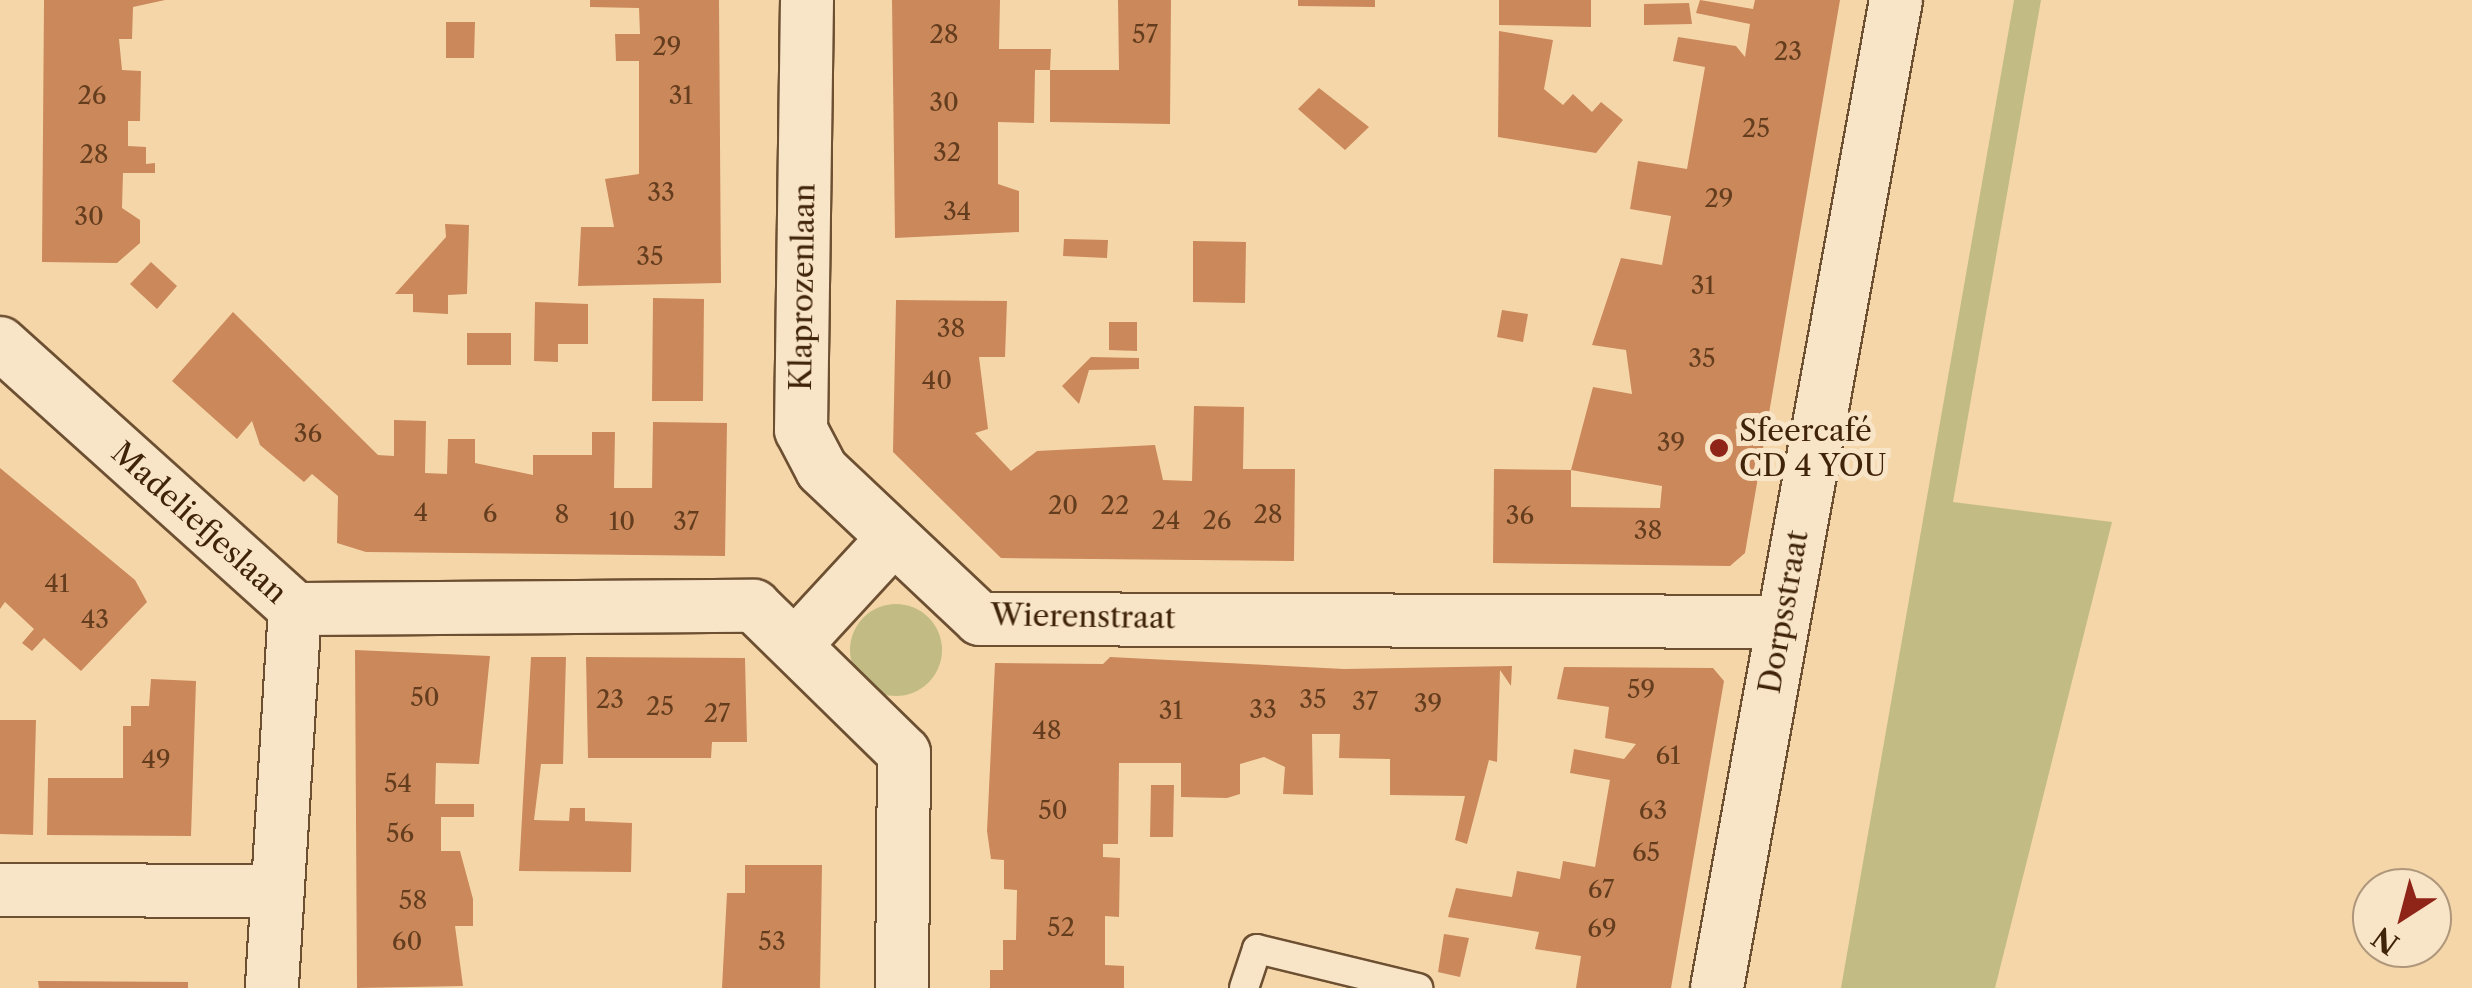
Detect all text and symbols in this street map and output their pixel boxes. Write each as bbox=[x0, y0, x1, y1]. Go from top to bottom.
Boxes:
house number: 28 bbox=[929, 20, 959, 50]
house number: 57 bbox=[1132, 20, 1158, 50]
house number: 29 bbox=[652, 32, 682, 62]
house number: 23 bbox=[1774, 37, 1802, 67]
house number: 26 bbox=[77, 81, 107, 111]
house number: 31 bbox=[669, 81, 693, 111]
house number: 30 bbox=[929, 88, 959, 118]
house number: 25 bbox=[1742, 114, 1770, 144]
house number: 32 bbox=[933, 138, 961, 168]
house number: 28 bbox=[79, 140, 109, 170]
house number: 33 bbox=[647, 178, 675, 208]
street label: Klaprozenlaan bbox=[783, 183, 823, 391]
house number: 29 bbox=[1704, 184, 1734, 214]
house number: 34 bbox=[943, 197, 971, 227]
house number: 30 bbox=[74, 202, 104, 232]
house number: 35 bbox=[636, 242, 664, 272]
house number: 31 bbox=[1691, 271, 1715, 301]
house number: 38 bbox=[937, 314, 965, 344]
house number: 35 bbox=[1688, 344, 1716, 374]
house number: 40 bbox=[922, 366, 952, 396]
place label: Sfeercafé CD 4 YOU bbox=[1739, 413, 1888, 484]
house number: 36 bbox=[294, 419, 322, 449]
house number: 39 bbox=[1657, 428, 1685, 458]
street label: Madeliefjeslaan bbox=[104, 435, 294, 611]
marker: Sfeercafé CD 4 YOU bbox=[1708, 437, 1730, 459]
house number: 20 bbox=[1048, 491, 1078, 521]
house number: 22 bbox=[1101, 491, 1129, 521]
house number: 4 bbox=[414, 498, 428, 528]
house number: 6 bbox=[483, 499, 497, 529]
house number: 8 bbox=[555, 500, 569, 530]
house number: 28 bbox=[1253, 500, 1283, 530]
house number: 36 bbox=[1506, 501, 1534, 531]
house number: 24 bbox=[1152, 506, 1180, 536]
house number: 26 bbox=[1202, 506, 1232, 536]
house number: 10 bbox=[609, 507, 635, 537]
house number: 37 bbox=[673, 507, 699, 537]
house number: 38 bbox=[1634, 516, 1662, 546]
street label: Dorpsstraat bbox=[1752, 528, 1816, 696]
house number: 41 bbox=[45, 569, 69, 599]
street label: Wierenstraat bbox=[990, 597, 1176, 637]
house number: 43 bbox=[81, 605, 109, 635]
house number: 59 bbox=[1627, 675, 1655, 705]
house number: 50 bbox=[410, 683, 440, 713]
house number: 23 bbox=[596, 685, 624, 715]
house number: 35 bbox=[1299, 685, 1327, 715]
house number: 37 bbox=[1352, 687, 1378, 717]
house number: 39 bbox=[1414, 689, 1442, 719]
house number: 25 bbox=[646, 692, 674, 722]
house number: 33 bbox=[1249, 695, 1277, 725]
house number: 31 bbox=[1159, 696, 1183, 726]
house number: 27 bbox=[704, 699, 730, 729]
house number: 48 bbox=[1032, 716, 1062, 746]
house number: 61 bbox=[1655, 741, 1681, 771]
house number: 49 bbox=[141, 745, 171, 775]
house number: 54 bbox=[384, 769, 412, 799]
house number: 50 bbox=[1038, 796, 1068, 826]
house number: 63 bbox=[1639, 796, 1667, 826]
house number: 56 bbox=[386, 819, 414, 849]
house number: 65 bbox=[1632, 838, 1660, 868]
north arrow bbox=[2352, 868, 2452, 968]
house number: 67 bbox=[1588, 875, 1614, 905]
house number: 58 bbox=[399, 886, 427, 916]
house number: 52 bbox=[1047, 913, 1075, 943]
house number: 69 bbox=[1587, 914, 1617, 944]
text: N bbox=[2366, 920, 2405, 962]
house number: 60 bbox=[392, 927, 422, 957]
house number: 53 bbox=[758, 927, 786, 957]

